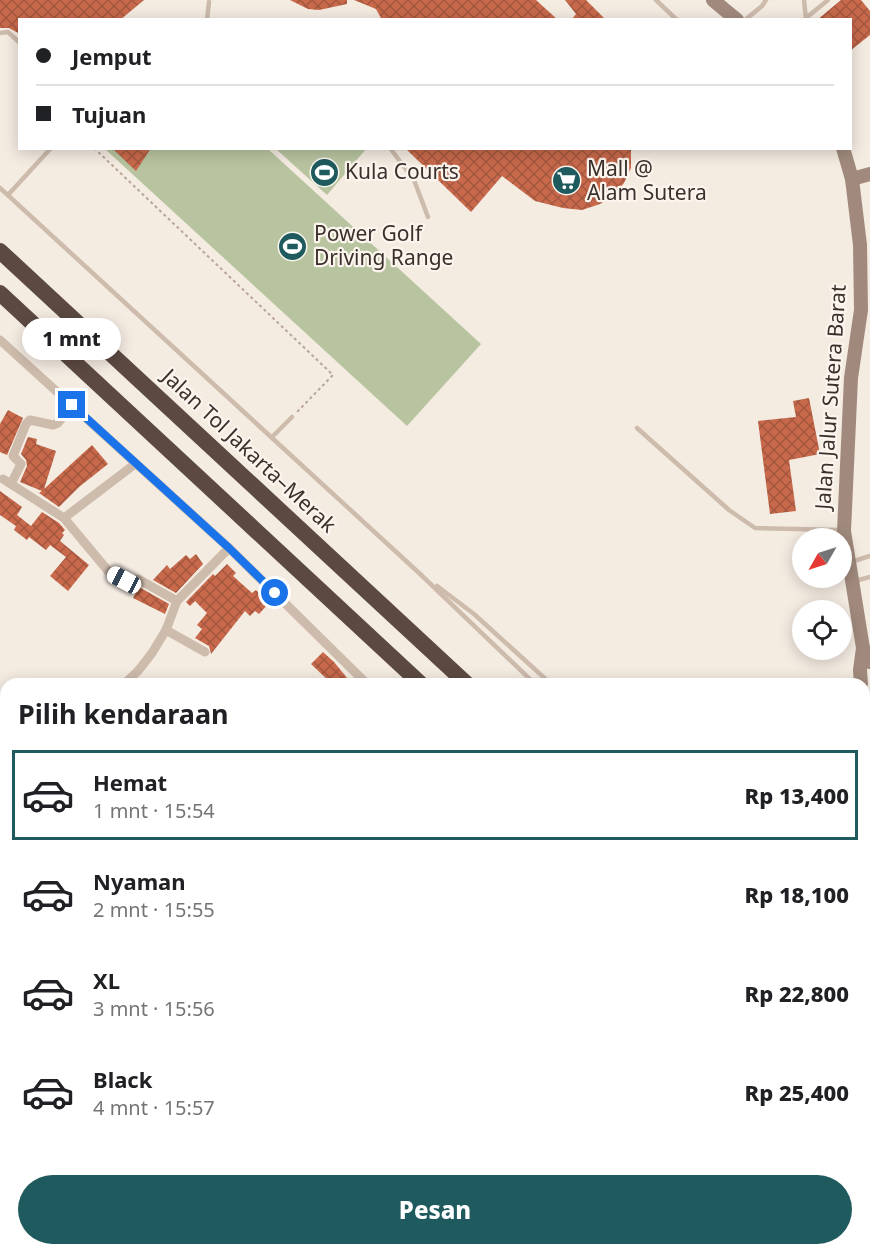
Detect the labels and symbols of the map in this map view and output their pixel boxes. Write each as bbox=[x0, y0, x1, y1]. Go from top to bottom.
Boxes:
place label: Mall @ Alam Sutera bbox=[587, 154, 707, 206]
sports icon: Kula Courts bbox=[308, 156, 340, 188]
place label: Kula Courts bbox=[345, 157, 459, 185]
supermarket icon: Mall @ Alam Sutera bbox=[550, 165, 582, 197]
place label: Power Golf Driving Range bbox=[314, 219, 453, 271]
sports icon: Power Golf Driving Range bbox=[277, 230, 309, 262]
street label: Jalan Jalur Sutera Barat bbox=[808, 283, 852, 512]
callout: 1 mnt bbox=[22, 318, 122, 360]
street label: Jalan Tol Jakarta–Merak bbox=[155, 361, 343, 539]
route end bbox=[58, 391, 85, 418]
north arrow bbox=[792, 528, 852, 588]
car bbox=[104, 564, 144, 596]
route start bbox=[261, 579, 288, 606]

